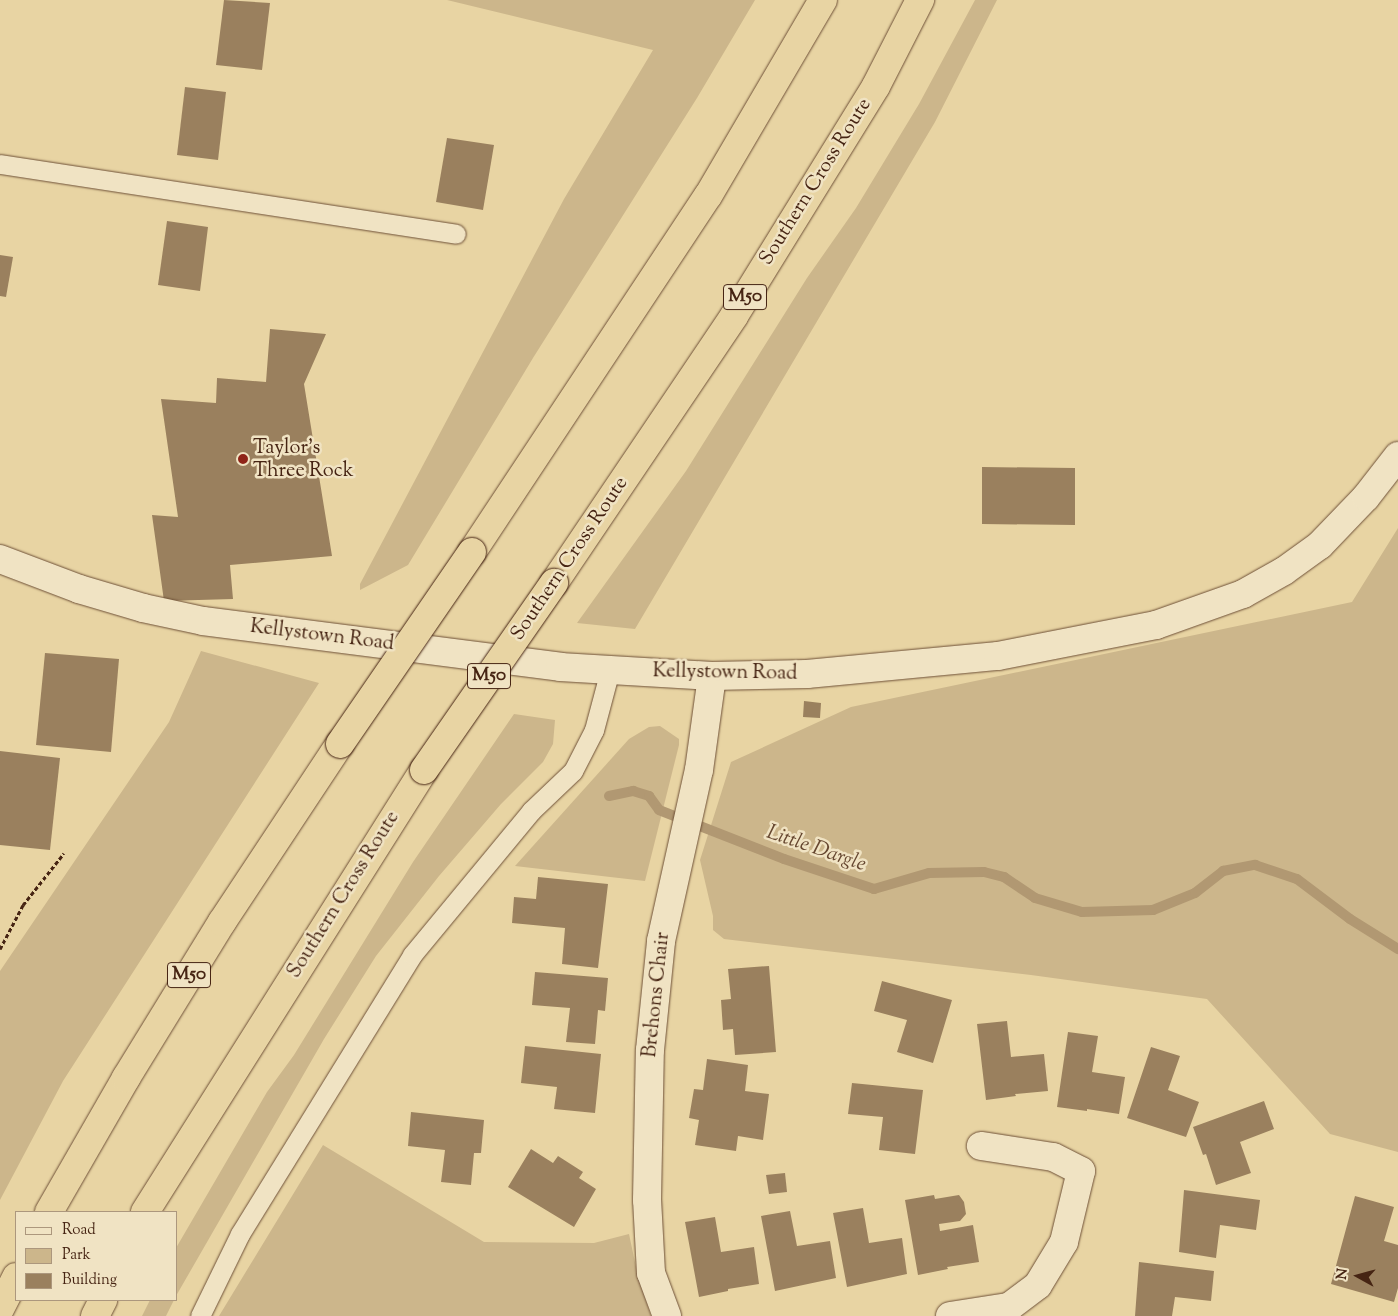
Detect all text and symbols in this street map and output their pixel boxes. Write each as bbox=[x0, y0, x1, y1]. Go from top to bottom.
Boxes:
street label: Southern Cross Route bbox=[755, 94, 877, 270]
road number: M50 bbox=[722, 280, 768, 314]
place label: Taylor's Three Rock bbox=[253, 436, 354, 483]
marker: Taylor's Three Rock bbox=[237, 453, 249, 465]
street label: Southern Cross Route bbox=[506, 473, 634, 645]
street label: Kellystown Road bbox=[249, 615, 395, 657]
road number: M50 bbox=[466, 659, 512, 692]
street label: Kellystown Road bbox=[652, 660, 798, 686]
street label: Southern Cross Route bbox=[283, 807, 405, 983]
water label: Little Dargle bbox=[763, 820, 869, 878]
street label: Brehons Chair bbox=[638, 931, 676, 1059]
road number: M50 bbox=[166, 958, 212, 992]
legend bbox=[15, 1211, 178, 1301]
text: Road bbox=[62, 1220, 96, 1241]
text: Park bbox=[62, 1245, 91, 1266]
north arrow bbox=[1333, 1251, 1383, 1301]
text: N bbox=[1333, 1267, 1354, 1281]
text: Building bbox=[62, 1270, 117, 1291]

